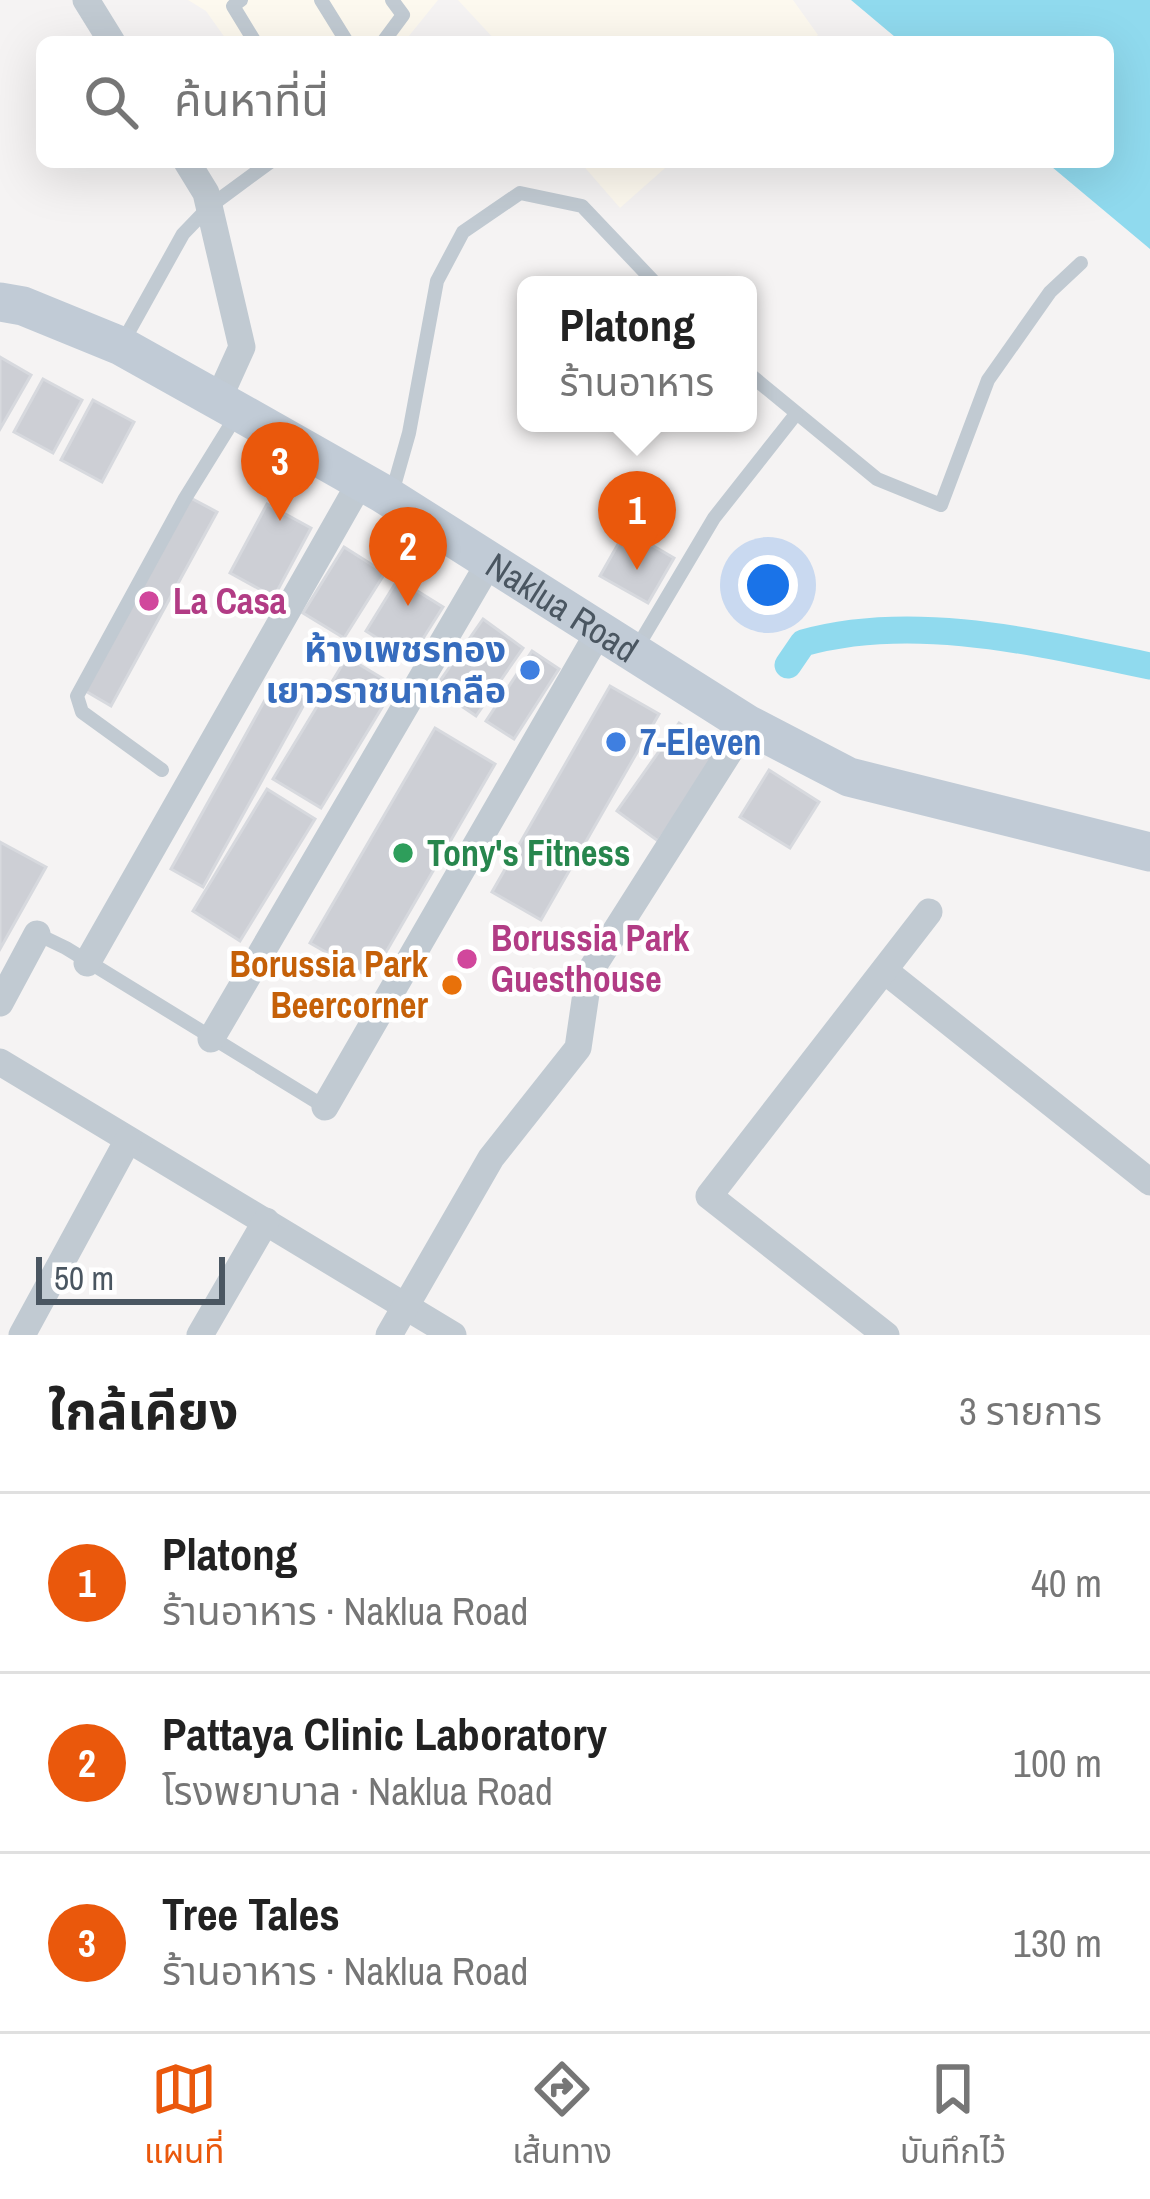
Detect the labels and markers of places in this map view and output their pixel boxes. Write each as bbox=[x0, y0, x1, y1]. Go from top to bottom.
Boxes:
pin: 3 bbox=[241, 422, 319, 521]
pin: 1 bbox=[598, 471, 676, 570]
pin: 2 bbox=[369, 507, 447, 606]
place label: La Casa bbox=[173, 577, 287, 625]
marker: La Casa bbox=[136, 588, 162, 614]
place label: ห้างเพชรทอง เยาวราชนาเกลือ bbox=[265, 625, 506, 714]
marker: ห้างเพชรทอง เยาวราชนาเกลือ bbox=[517, 657, 543, 683]
place label: 7-Eleven bbox=[640, 718, 761, 766]
marker: 7-Eleven bbox=[603, 729, 629, 755]
place label: Tony's Fitness bbox=[427, 829, 630, 877]
marker: Tony's Fitness bbox=[390, 840, 416, 866]
place label: Borussia Park Guesthouse bbox=[491, 914, 690, 1003]
place label: Borussia Park Beercorner bbox=[229, 940, 429, 1029]
marker: Borussia Park Guesthouse bbox=[454, 946, 480, 972]
marker: Borussia Park Beercorner bbox=[439, 972, 465, 998]

